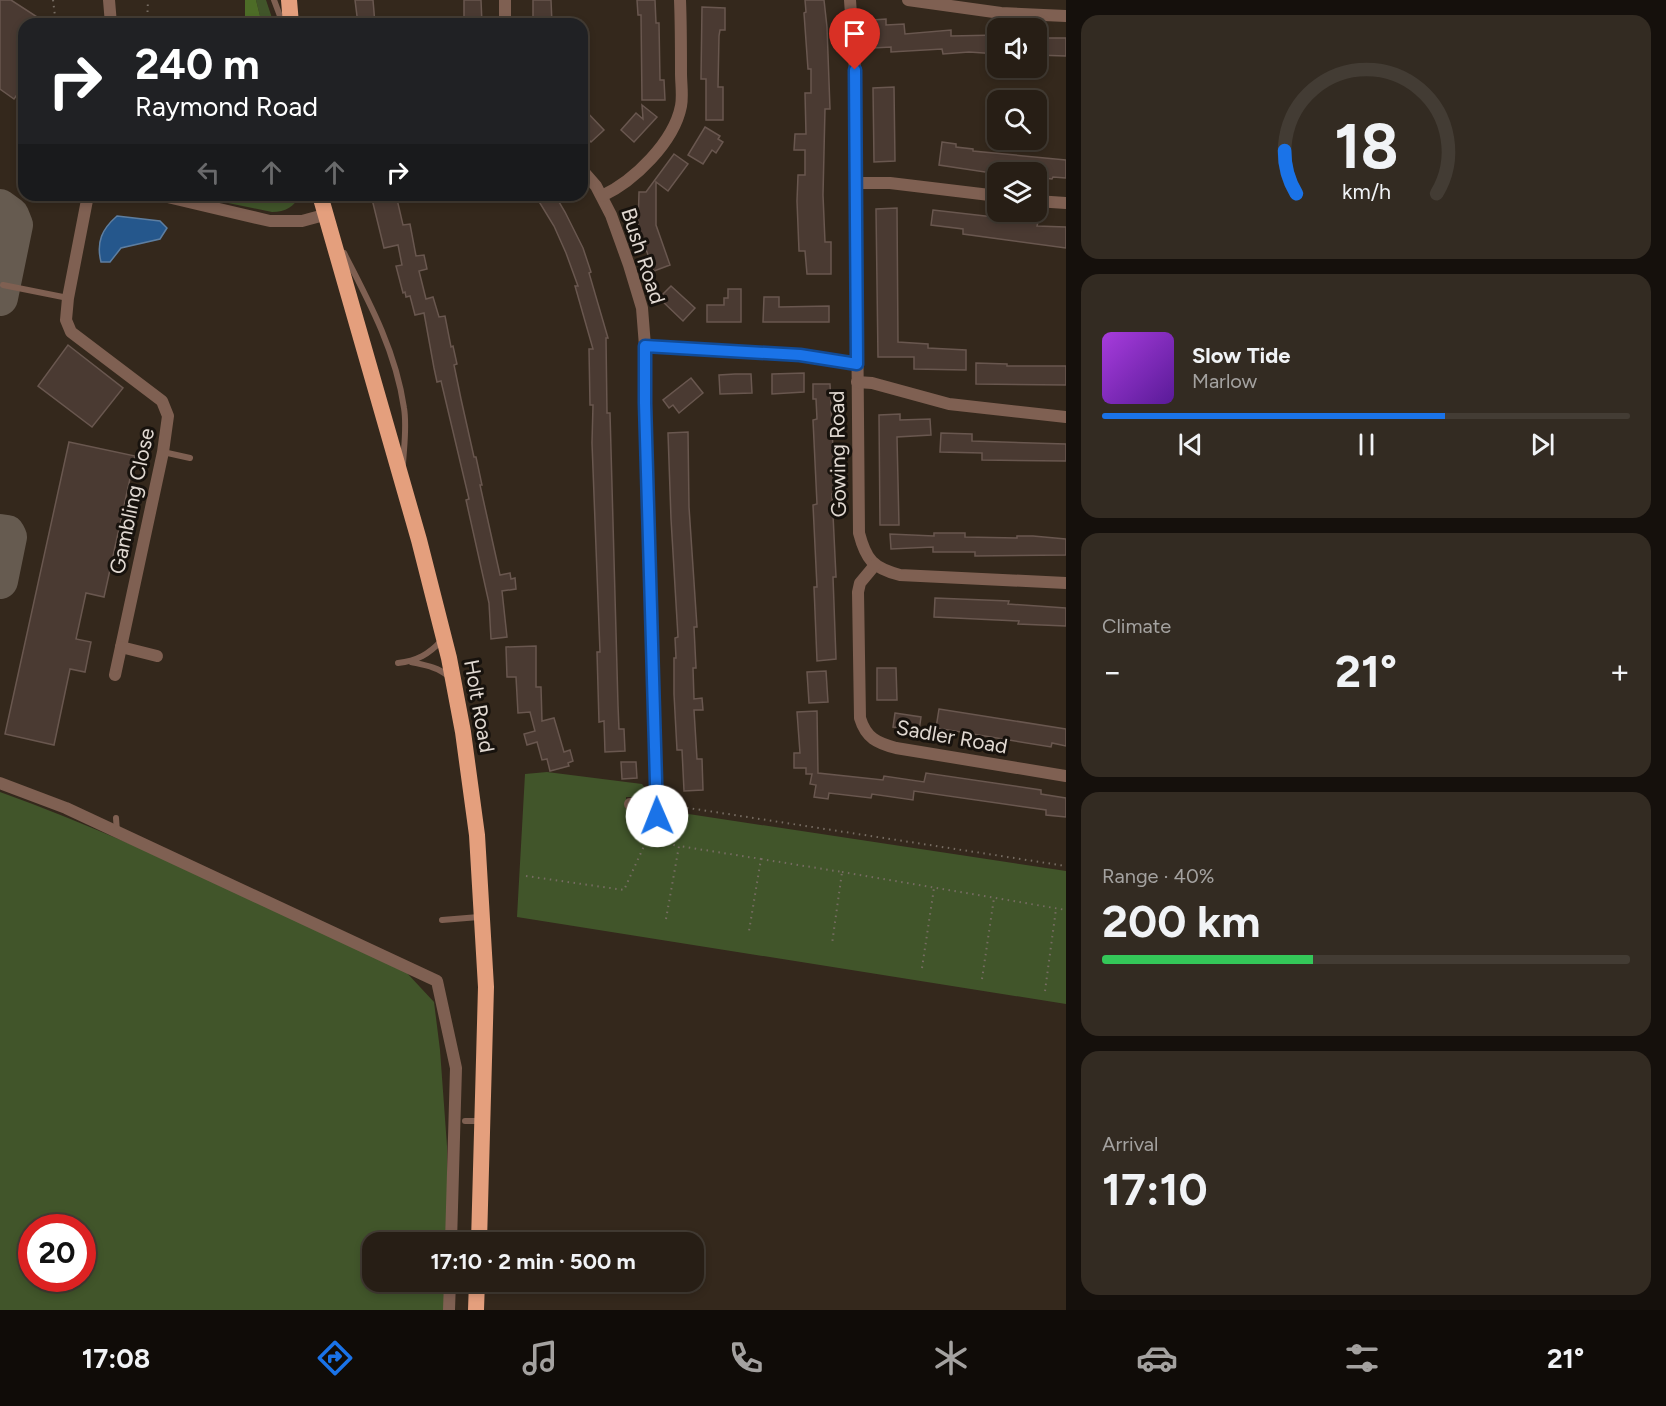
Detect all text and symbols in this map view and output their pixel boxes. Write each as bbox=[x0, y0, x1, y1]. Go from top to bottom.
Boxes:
pin bbox=[829, 8, 880, 70]
icon: arrive bbox=[838, 17, 871, 50]
map controls bbox=[987, 18, 1047, 222]
button: sound bbox=[987, 18, 1047, 78]
text: 240 m bbox=[135, 39, 260, 90]
icon: right bbox=[36, 42, 114, 120]
text: Raymond Road bbox=[135, 90, 318, 123]
button: search bbox=[987, 90, 1047, 150]
text: 18 bbox=[1334, 109, 1398, 184]
icon: left bbox=[192, 156, 225, 189]
icon: ahead bbox=[255, 156, 288, 189]
icon: ahead bbox=[318, 156, 351, 189]
icon: right bbox=[381, 156, 414, 189]
button: layers bbox=[987, 162, 1047, 222]
text: km/h bbox=[1342, 179, 1390, 204]
street label: Bush Road bbox=[616, 205, 671, 307]
text: Slow Tide bbox=[1192, 342, 1291, 369]
text: Marlow bbox=[1192, 369, 1257, 393]
street label: Gowing Road bbox=[824, 390, 851, 518]
street label: Gambling Close bbox=[104, 426, 159, 576]
icon: previous bbox=[1174, 428, 1207, 461]
icon: pause bbox=[1350, 428, 1383, 461]
icon: next bbox=[1526, 428, 1559, 461]
text: Climate bbox=[1102, 614, 1171, 638]
text: 21° bbox=[1335, 644, 1397, 698]
text: − bbox=[1102, 652, 1123, 691]
text: + bbox=[1609, 652, 1630, 691]
street label: Holt Road bbox=[459, 657, 500, 754]
street label: Sadler Road bbox=[894, 714, 1010, 759]
position arrow bbox=[625, 784, 689, 848]
text: Range · 40% bbox=[1102, 864, 1214, 888]
text: 200 km bbox=[1102, 894, 1261, 948]
text: Arrival bbox=[1102, 1132, 1158, 1156]
text: 17:10 bbox=[1102, 1162, 1208, 1216]
speed limit sign: 20 bbox=[18, 1214, 96, 1292]
text: 17:10 · 2 min · 500 m bbox=[430, 1248, 636, 1275]
icon: directions bbox=[314, 1337, 356, 1379]
icon: music bbox=[519, 1337, 561, 1379]
icon: phone bbox=[725, 1337, 767, 1379]
icon: climate bbox=[930, 1337, 972, 1379]
icon: car bbox=[1136, 1337, 1178, 1379]
icon: filters bbox=[1341, 1337, 1383, 1379]
text: 17:08 bbox=[82, 1342, 150, 1375]
text: 21° bbox=[1547, 1342, 1584, 1375]

